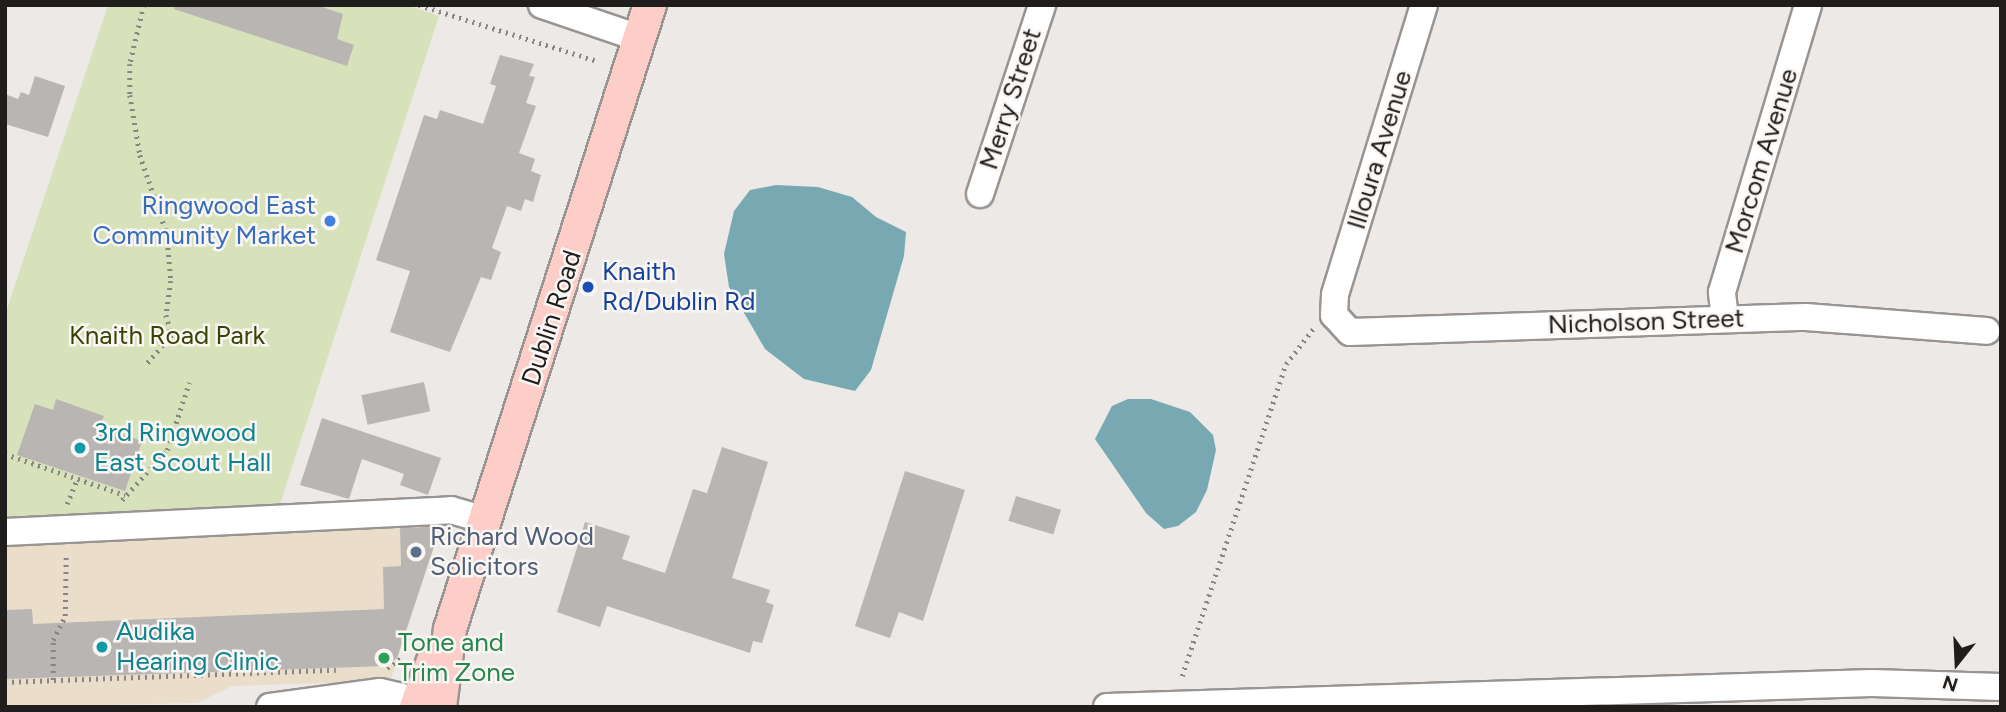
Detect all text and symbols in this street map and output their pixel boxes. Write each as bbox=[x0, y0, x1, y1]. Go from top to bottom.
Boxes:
street label: Merry Street bbox=[974, 24, 1048, 174]
street label: Morcom Avenue bbox=[1719, 65, 1805, 257]
street label: Illoura Avenue bbox=[1341, 67, 1419, 233]
place label: Ringwood East Community Market bbox=[93, 190, 316, 252]
marker: Ringwood East Community Market bbox=[322, 213, 338, 229]
street label: Dublin Road bbox=[516, 247, 588, 389]
place label: Knaith Rd/Dublin Rd bbox=[602, 256, 755, 318]
marker: Knaith Rd/Dublin Rd bbox=[580, 279, 596, 295]
street label: Nicholson Street bbox=[1547, 303, 1745, 341]
park label: Knaith Road Park bbox=[69, 320, 265, 352]
place label: 3rd Ringwood East Scout Hall bbox=[94, 417, 271, 478]
marker: 3rd Ringwood East Scout Hall bbox=[72, 440, 88, 456]
place label: Richard Wood Solicitors bbox=[430, 521, 594, 582]
marker: Richard Wood Solicitors bbox=[408, 544, 424, 560]
place label: Audika Hearing Clinic bbox=[116, 616, 279, 678]
place label: Tone and Trim Zone bbox=[398, 627, 515, 688]
north arrow bbox=[1922, 628, 1992, 698]
marker: Audika Hearing Clinic bbox=[94, 639, 110, 655]
marker: Tone and Trim Zone bbox=[376, 650, 392, 666]
text: N bbox=[1940, 670, 1961, 697]

